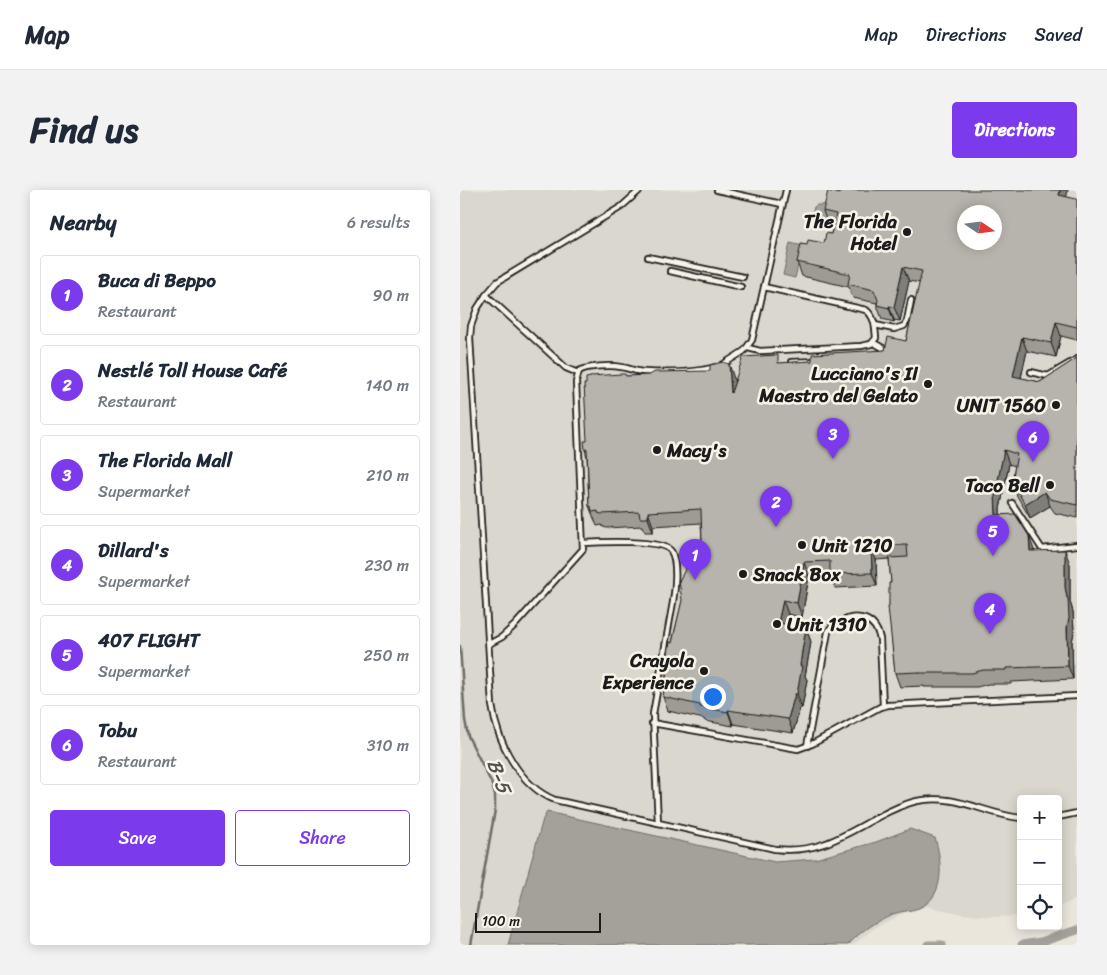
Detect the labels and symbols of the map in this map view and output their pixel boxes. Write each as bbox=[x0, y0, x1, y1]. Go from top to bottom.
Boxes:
place label: The Florida Hotel bbox=[804, 205, 899, 260]
north arrow bbox=[957, 205, 1002, 250]
marker: The Florida Hotel bbox=[901, 226, 913, 238]
place label: Lucciano's II Maestro del Gelato bbox=[758, 357, 919, 412]
marker: Lucciano's II Maestro del Gelato bbox=[922, 378, 934, 390]
place label: UNIT 1560 bbox=[957, 389, 1046, 422]
marker: UNIT 1560 bbox=[1050, 399, 1062, 411]
pin: 3 bbox=[817, 418, 849, 459]
pin: 6 bbox=[1017, 421, 1049, 462]
place label: Macy's bbox=[666, 434, 728, 467]
marker: Macy's bbox=[651, 444, 663, 456]
place label: Taco Bell bbox=[965, 469, 1041, 502]
marker: Taco Bell bbox=[1044, 479, 1056, 491]
pin: 2 bbox=[760, 486, 792, 527]
pin: 5 bbox=[977, 515, 1009, 556]
place label: Unit 1210 bbox=[812, 529, 893, 562]
pin: 1 bbox=[679, 539, 711, 580]
marker: Unit 1210 bbox=[796, 539, 808, 551]
place label: Snack Box bbox=[752, 558, 841, 591]
marker: Snack Box bbox=[737, 568, 749, 580]
pin: 4 bbox=[974, 593, 1006, 634]
place label: Unit 1310 bbox=[787, 608, 867, 641]
marker: Unit 1310 bbox=[771, 618, 783, 630]
place label: Crayola Experience bbox=[602, 644, 694, 699]
marker: Crayola Experience bbox=[698, 665, 710, 677]
your location bbox=[700, 684, 726, 710]
water label: B-5 bbox=[477, 754, 522, 801]
scale bar bbox=[475, 910, 601, 933]

